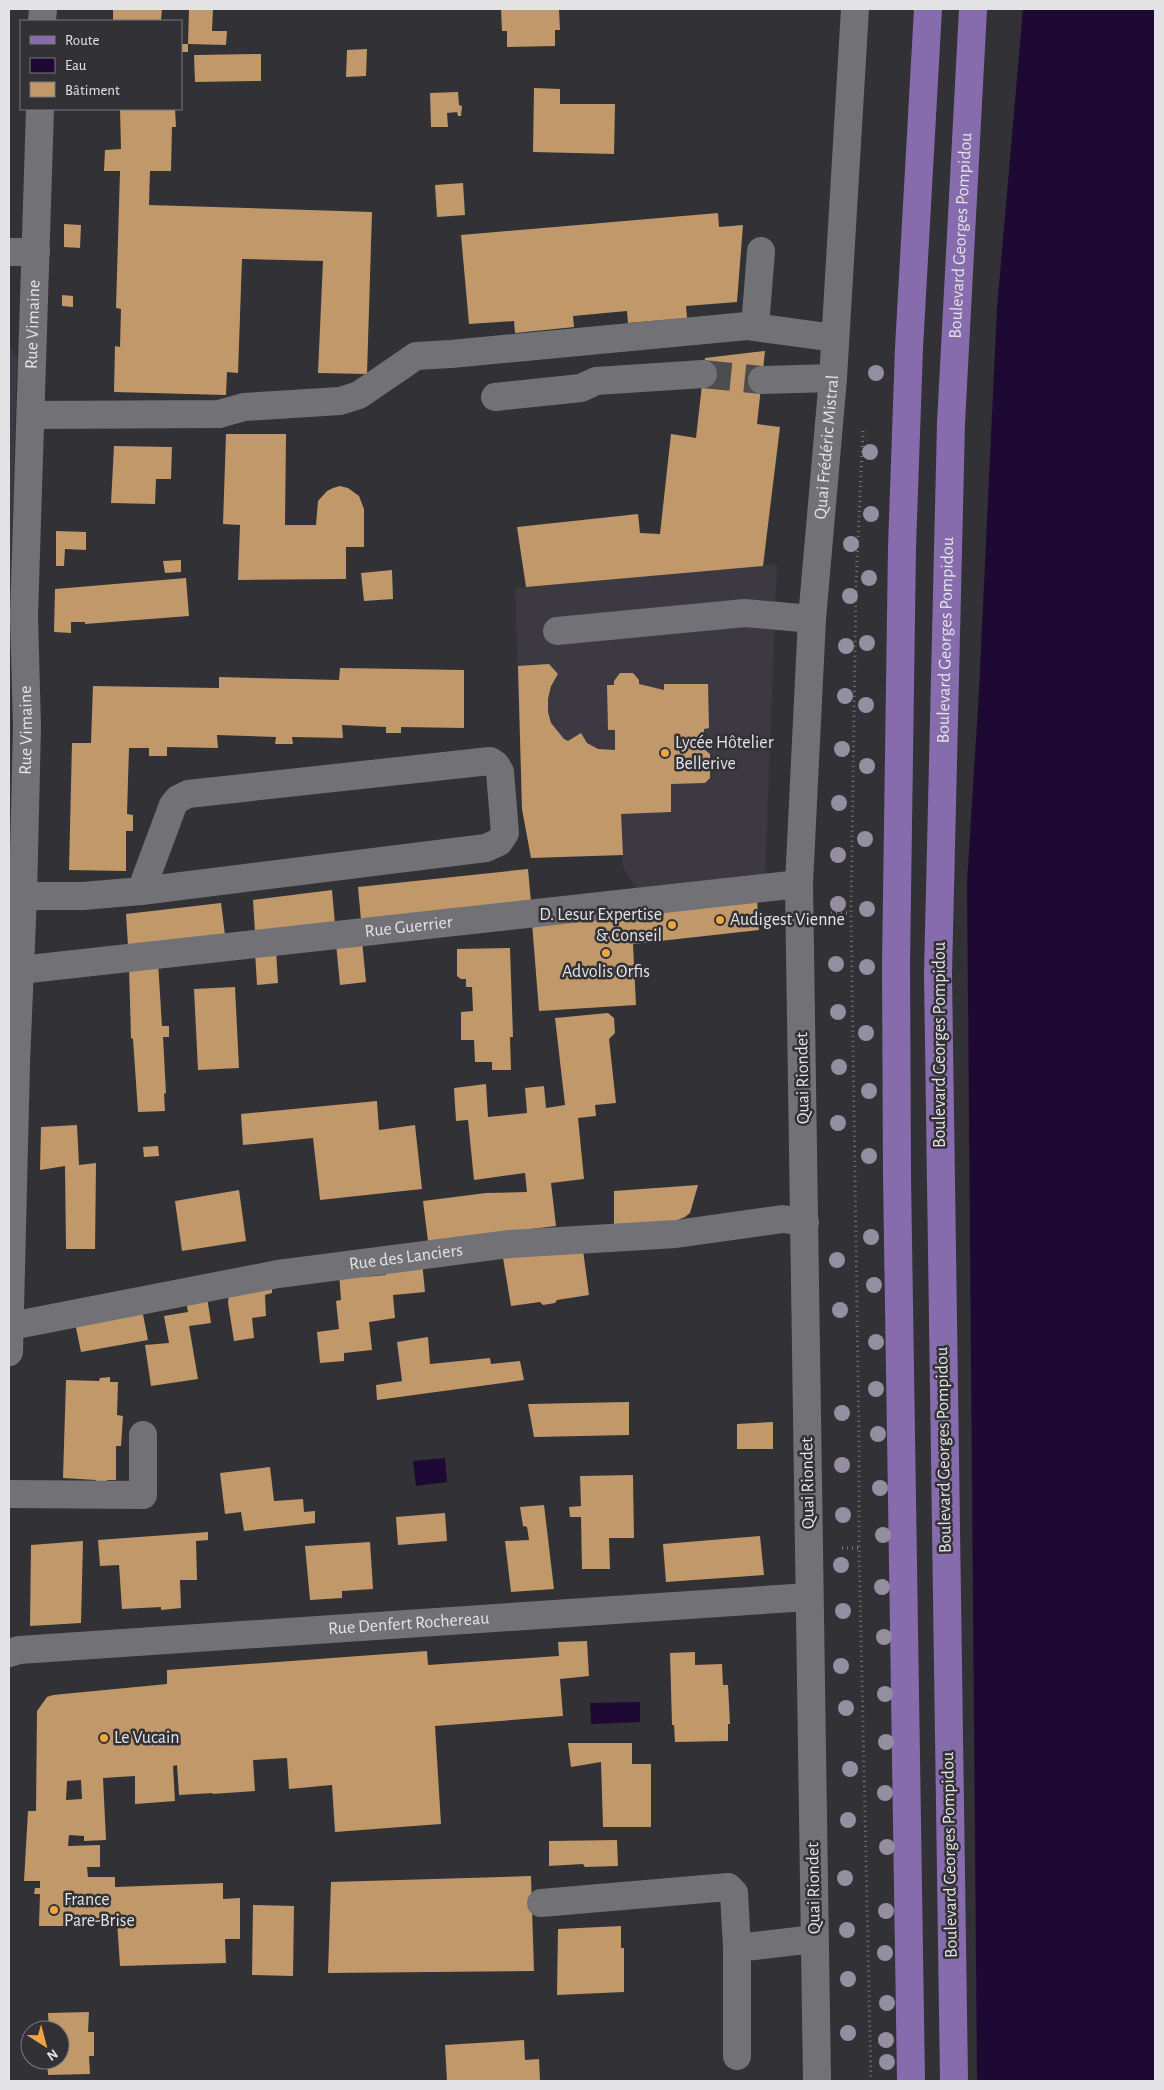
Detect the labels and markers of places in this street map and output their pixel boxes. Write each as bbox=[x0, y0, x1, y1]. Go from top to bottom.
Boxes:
place label: Lycée Hôtelier Bellerive bbox=[675, 734, 774, 773]
marker: Lycée Hôtelier Bellerive bbox=[659, 747, 671, 759]
place label: D. Lesur Expertise & Conseil bbox=[539, 906, 662, 945]
place label: Audigest Vienne bbox=[730, 911, 845, 929]
marker: Audigest Vienne bbox=[714, 914, 726, 926]
marker: D. Lesur Expertise & Conseil bbox=[666, 919, 678, 931]
marker: Advolis Orfis bbox=[600, 947, 612, 959]
place label: Advolis Orfis bbox=[562, 963, 650, 981]
place label: Le Vucain bbox=[114, 1729, 180, 1747]
marker: Le Vucain bbox=[98, 1732, 110, 1744]
place label: France Pare-Brise bbox=[64, 1891, 135, 1930]
marker: France Pare-Brise bbox=[48, 1904, 60, 1916]

